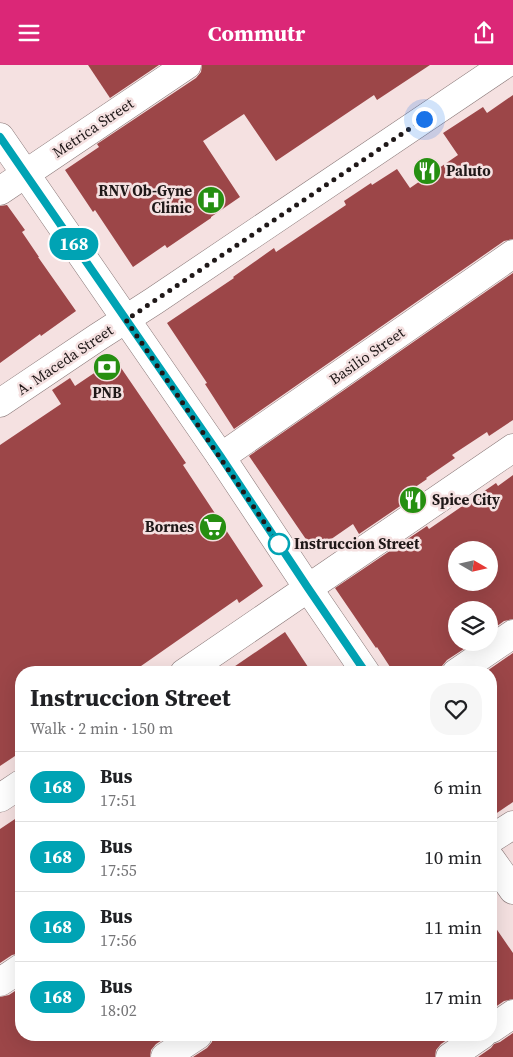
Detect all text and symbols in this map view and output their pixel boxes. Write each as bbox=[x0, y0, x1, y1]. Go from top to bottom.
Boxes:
text: Commutr bbox=[208, 18, 305, 48]
icon: menu bbox=[15, 19, 43, 47]
icon: share bbox=[470, 19, 498, 47]
street label: Metrica Street bbox=[48, 93, 138, 163]
your location bbox=[412, 107, 437, 132]
restaurant icon: Paluto bbox=[412, 156, 442, 186]
place label: Paluto bbox=[446, 160, 491, 181]
place label: RNV Ob-Gyne Clinic bbox=[98, 180, 192, 218]
hospital icon: RNV Ob-Gyne Clinic bbox=[196, 185, 226, 215]
line badge: 168 bbox=[45, 228, 103, 260]
text: 168 bbox=[59, 231, 89, 256]
street label: A. Maceda Street bbox=[12, 319, 117, 400]
street label: Basilio Street bbox=[325, 322, 409, 389]
bank icon: PNB bbox=[92, 352, 122, 382]
place label: PNB bbox=[92, 382, 122, 403]
restaurant icon: Spice City bbox=[398, 485, 428, 515]
place label: Spice City bbox=[432, 489, 500, 510]
supermarket icon: Bornes bbox=[198, 512, 228, 542]
place label: Bornes bbox=[145, 516, 194, 537]
marker: Instruccion Street bbox=[268, 533, 290, 555]
place label: Instruccion Street bbox=[294, 533, 420, 554]
north arrow bbox=[448, 541, 498, 591]
map controls bbox=[448, 541, 498, 651]
button: layers bbox=[448, 601, 498, 651]
text: Instruccion Street bbox=[30, 681, 230, 714]
button: heart bbox=[430, 683, 482, 735]
text: Walk · 2 min · 150 m bbox=[30, 717, 173, 739]
text: Bus bbox=[100, 763, 132, 789]
text: 168 bbox=[43, 774, 72, 799]
text: 6 min bbox=[434, 774, 482, 800]
text: 17:51 bbox=[100, 789, 137, 811]
text: Bus bbox=[100, 833, 132, 859]
text: 168 bbox=[43, 844, 72, 869]
text: 10 min bbox=[424, 844, 482, 870]
text: 17:55 bbox=[100, 859, 137, 881]
text: Bus bbox=[100, 903, 132, 929]
text: 168 bbox=[43, 914, 72, 939]
text: 11 min bbox=[424, 914, 482, 940]
text: 17:56 bbox=[100, 929, 137, 951]
text: Bus bbox=[100, 973, 132, 999]
text: 168 bbox=[43, 984, 72, 1009]
text: 17 min bbox=[424, 984, 482, 1010]
text: 18:02 bbox=[100, 999, 137, 1021]

